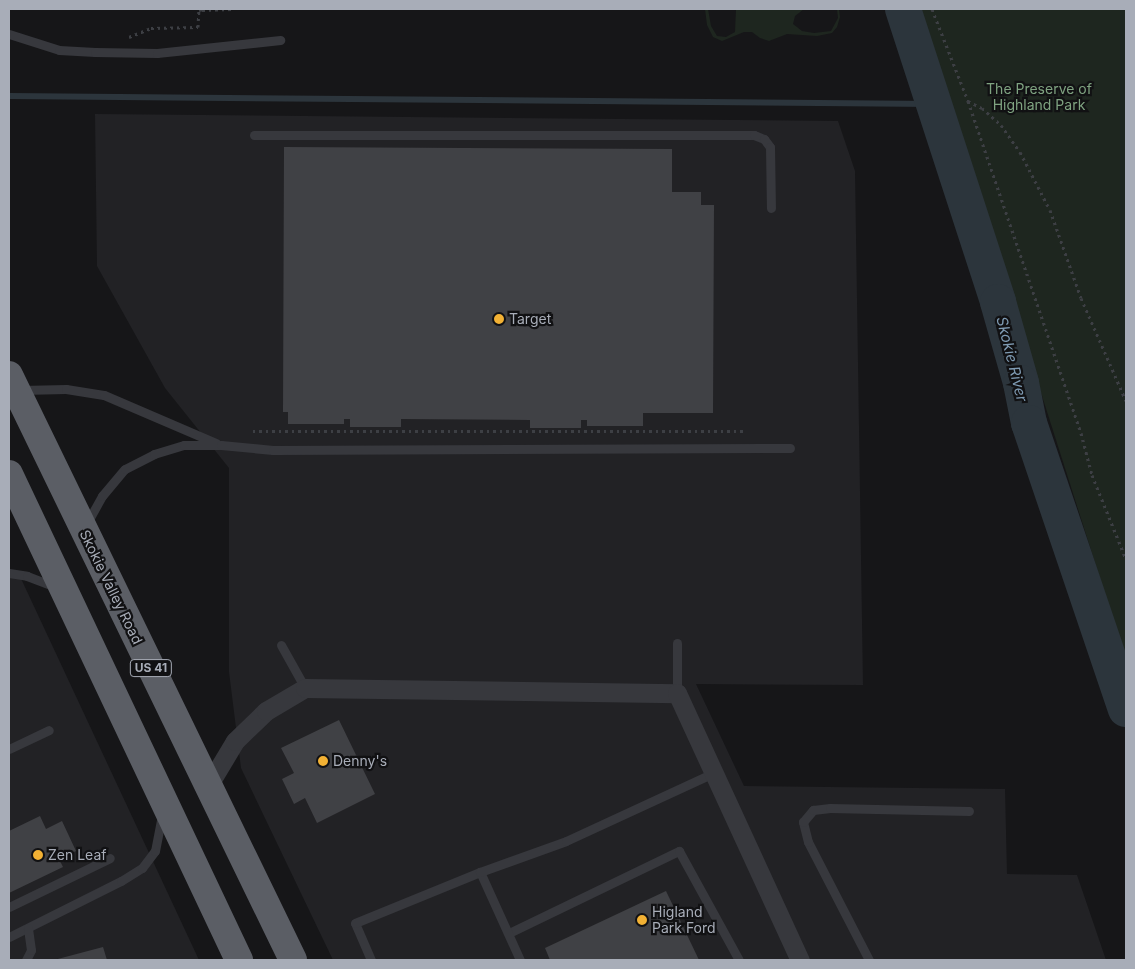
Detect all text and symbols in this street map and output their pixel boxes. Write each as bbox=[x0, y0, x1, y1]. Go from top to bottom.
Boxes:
park label: The Preserve of Highland Park bbox=[986, 81, 1092, 114]
place label: Target bbox=[509, 311, 551, 327]
marker: Target bbox=[493, 313, 505, 325]
water label: Skokie River bbox=[993, 315, 1031, 403]
street label: Skokie Valley Road bbox=[76, 527, 146, 647]
road number: US 41 bbox=[130, 658, 172, 678]
place label: Denny's bbox=[333, 753, 387, 769]
marker: Denny's bbox=[317, 755, 329, 767]
place label: Zen Leaf bbox=[48, 847, 106, 863]
marker: Zen Leaf bbox=[32, 849, 44, 861]
place label: Higland Park Ford bbox=[652, 904, 716, 936]
marker: Higland Park Ford bbox=[636, 914, 648, 926]

